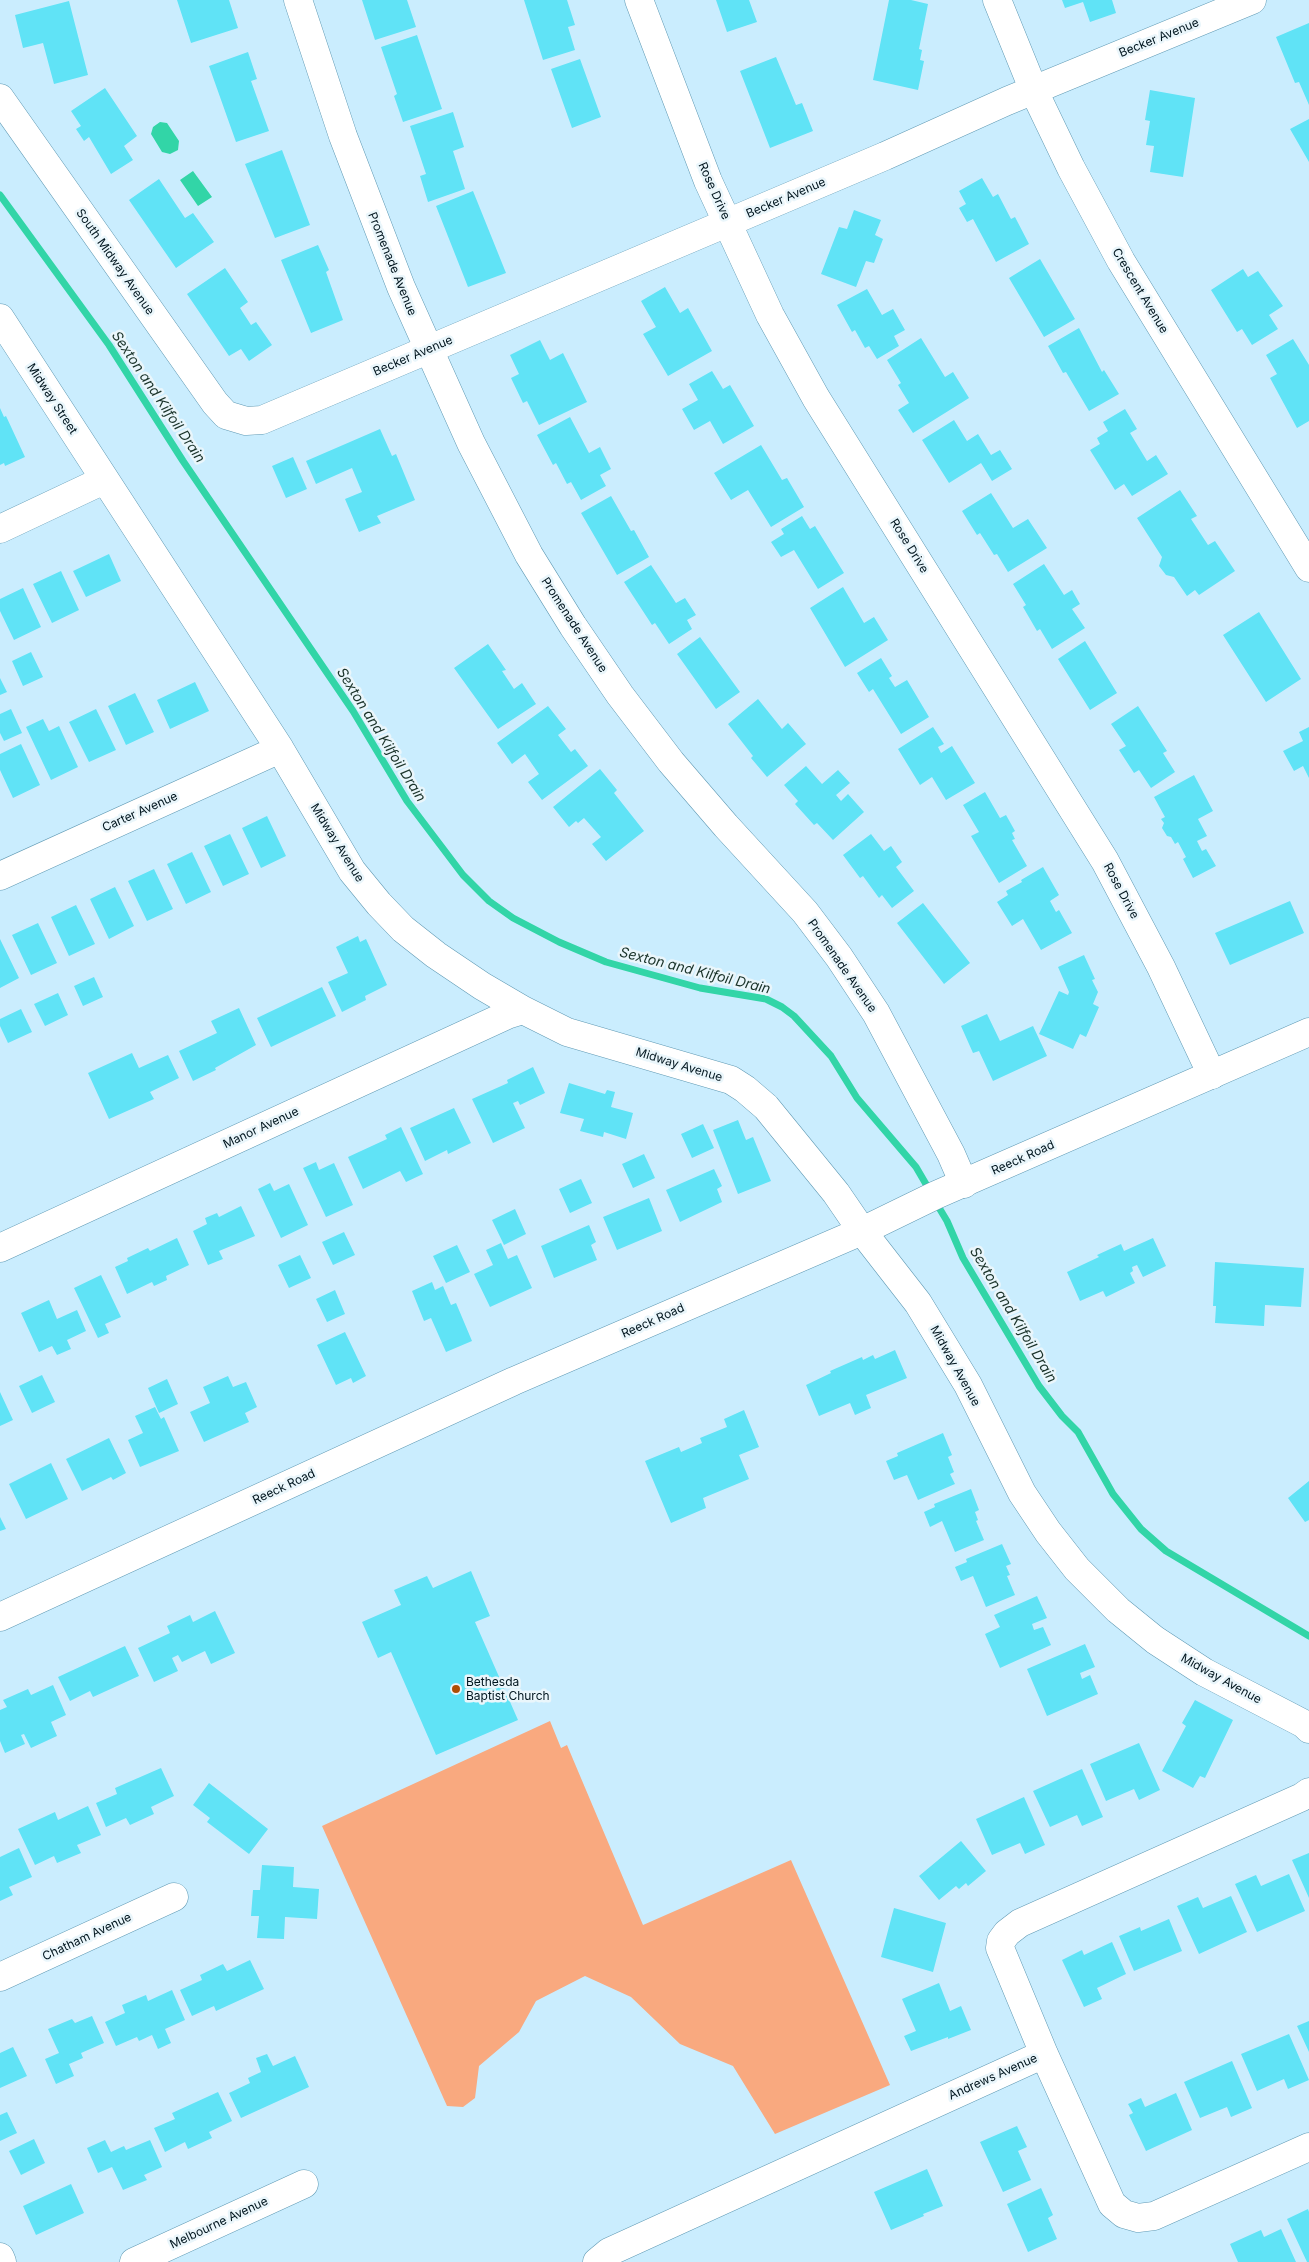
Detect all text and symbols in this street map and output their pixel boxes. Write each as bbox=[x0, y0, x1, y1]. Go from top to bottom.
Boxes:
street label: Becker Avenue bbox=[1117, 15, 1201, 61]
street label: Rose Drive bbox=[695, 160, 733, 222]
street label: Becker Avenue bbox=[744, 175, 828, 221]
street label: South Midway Avenue bbox=[73, 206, 157, 318]
street label: Promenade Avenue bbox=[365, 210, 419, 318]
street label: Crescent Avenue bbox=[1109, 246, 1171, 336]
water label: Sexton and Kilfoil Drain bbox=[108, 328, 208, 466]
street label: Becker Avenue bbox=[371, 333, 455, 379]
street label: Midway Street bbox=[24, 361, 80, 437]
street label: Rose Drive bbox=[887, 516, 931, 576]
street label: Promenade Avenue bbox=[538, 575, 610, 675]
water label: Sexton and Kilfoil Drain bbox=[333, 665, 429, 805]
street label: Carter Avenue bbox=[100, 789, 180, 835]
street label: Midway Avenue bbox=[307, 801, 367, 885]
street label: Rose Drive bbox=[1100, 861, 1142, 921]
street label: Promenade Avenue bbox=[804, 917, 880, 1015]
water label: Sexton and Kilfoil Drain bbox=[618, 944, 772, 998]
street label: Midway Avenue bbox=[634, 1045, 724, 1085]
street label: Manor Avenue bbox=[221, 1104, 301, 1152]
street label: Reeck Road bbox=[989, 1138, 1057, 1178]
water label: Sexton and Kilfoil Drain bbox=[966, 1244, 1060, 1386]
street label: Reeck Road bbox=[619, 1301, 687, 1341]
street label: Midway Avenue bbox=[927, 1323, 983, 1409]
street label: Reeck Road bbox=[250, 1466, 318, 1508]
street label: Midway Avenue bbox=[1178, 1651, 1264, 1707]
place label: Bethesda Baptist Church bbox=[466, 1675, 550, 1703]
marker: Bethesda Baptist Church bbox=[450, 1683, 462, 1695]
street label: Chatham Avenue bbox=[40, 1910, 134, 1964]
street label: Andrews Avenue bbox=[946, 2051, 1040, 2103]
street label: Melbourne Avenue bbox=[168, 2194, 270, 2252]

